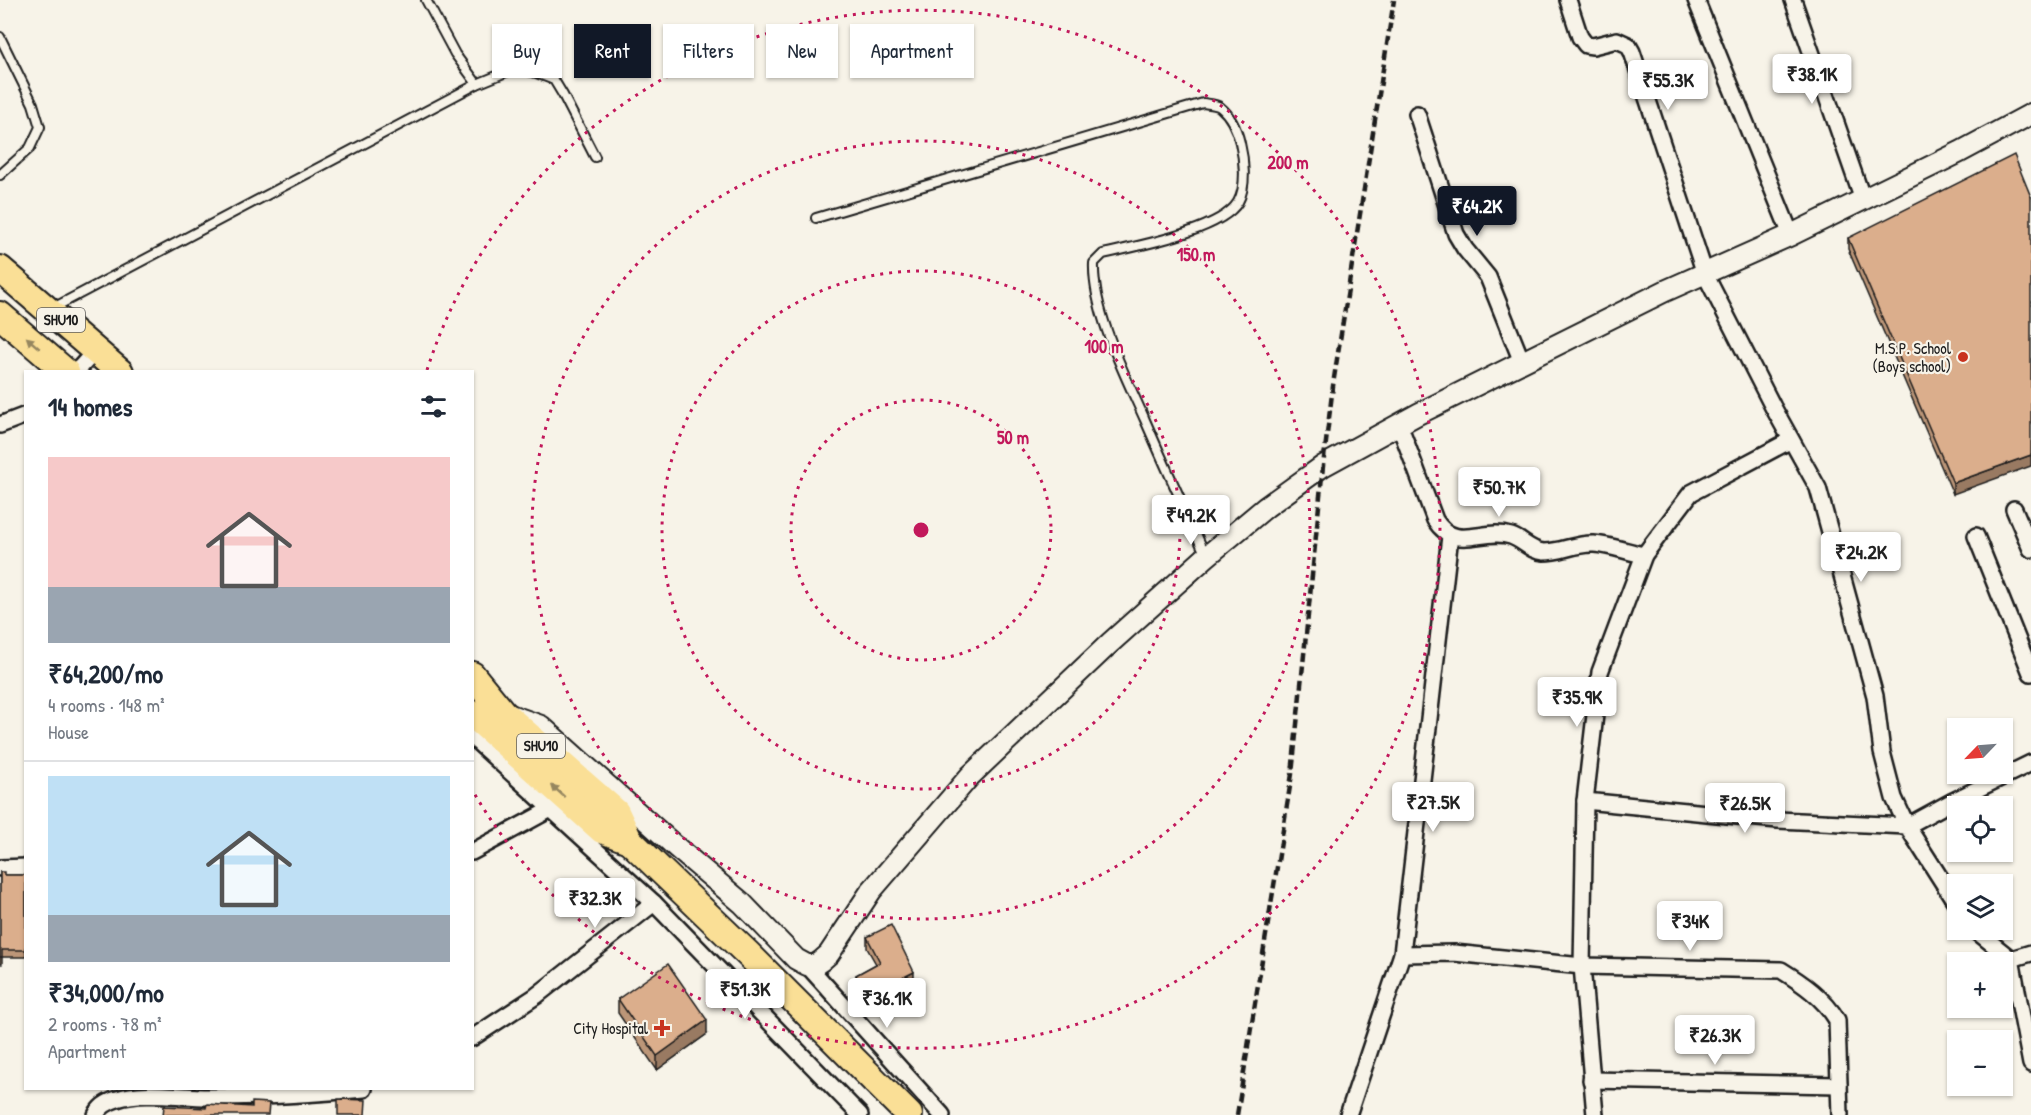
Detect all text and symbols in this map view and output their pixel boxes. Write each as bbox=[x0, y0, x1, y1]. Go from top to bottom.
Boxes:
chip: Buy bbox=[492, 24, 562, 78]
chip: Rent bbox=[574, 24, 651, 78]
chip: Filters bbox=[663, 24, 754, 78]
chip: New bbox=[766, 24, 838, 78]
chip: Apartment bbox=[850, 24, 974, 78]
pin: ₹38.1K bbox=[1763, 54, 1861, 105]
pin: ₹55.3K bbox=[1619, 60, 1717, 111]
text: ₹38.1K bbox=[1786, 60, 1838, 87]
text: ₹55.3K bbox=[1642, 66, 1694, 93]
text: 200 m bbox=[1268, 150, 1308, 175]
pin: ₹64.2K bbox=[1428, 186, 1526, 237]
text: ₹64.2K bbox=[1451, 192, 1503, 219]
text: 150 m bbox=[1177, 242, 1215, 267]
road number: SHU10 bbox=[37, 308, 85, 332]
text: 100 m bbox=[1084, 334, 1124, 359]
one-way arrow bbox=[26, 337, 41, 350]
place label: M.S.P. School (Boys school) bbox=[1872, 337, 1952, 377]
marker: M.S.P. School (Boys school) bbox=[1956, 350, 1970, 364]
text: 14 homes bbox=[48, 389, 133, 424]
icon: filters bbox=[417, 390, 450, 423]
text: 50 m bbox=[997, 425, 1029, 450]
pin: ₹50.7K bbox=[1450, 467, 1548, 518]
text: ₹50.7K bbox=[1472, 473, 1526, 500]
pin: ₹49.2K bbox=[1142, 495, 1240, 546]
icon: home bbox=[195, 496, 303, 604]
text: ₹49.2K bbox=[1166, 501, 1216, 528]
centre of rings bbox=[911, 520, 931, 540]
pin: ₹24.2K bbox=[1812, 532, 1910, 583]
text: ₹24.2K bbox=[1835, 538, 1887, 565]
text: ₹64,200/mo bbox=[48, 656, 163, 691]
pin: ₹35.9K bbox=[1528, 677, 1626, 728]
text: ₹35.9K bbox=[1552, 683, 1602, 710]
text: 4 rooms · 148 m² bbox=[48, 691, 165, 718]
text: House bbox=[48, 718, 89, 745]
north arrow bbox=[1947, 718, 2013, 784]
map controls bbox=[1947, 718, 2013, 1096]
road number: SHU10 bbox=[517, 734, 565, 758]
pin: ₹27.5K bbox=[1384, 782, 1482, 833]
pin: ₹26.5K bbox=[1696, 783, 1794, 834]
one-way arrow bbox=[551, 785, 566, 798]
text: ₹27.5K bbox=[1406, 788, 1460, 815]
text: ₹26.5K bbox=[1719, 789, 1771, 816]
button: locate bbox=[1947, 796, 2013, 862]
icon: home bbox=[195, 815, 303, 923]
button: layers bbox=[1947, 874, 2013, 940]
pin: ₹32.3K bbox=[546, 878, 644, 929]
text: ₹32.3K bbox=[568, 884, 622, 911]
pin: ₹34K bbox=[1654, 901, 1726, 952]
text: ₹34K bbox=[1671, 907, 1709, 934]
button: + bbox=[1947, 952, 2013, 1018]
pin: ₹51.3K bbox=[696, 969, 794, 1020]
text: ₹34,000/mo bbox=[48, 975, 164, 1010]
text: ₹51.3K bbox=[720, 975, 770, 1002]
pin: ₹36.1K bbox=[838, 978, 936, 1029]
text: ₹36.1K bbox=[862, 984, 912, 1011]
text: 2 rooms · 78 m² bbox=[48, 1010, 162, 1037]
pin: ₹26.3K bbox=[1666, 1015, 1764, 1066]
place label: City Hospital bbox=[573, 1017, 649, 1039]
marker: City Hospital bbox=[653, 1019, 671, 1037]
text: ₹26.3K bbox=[1689, 1021, 1741, 1048]
button: − bbox=[1947, 1030, 2013, 1096]
text: Apartment bbox=[48, 1037, 126, 1064]

